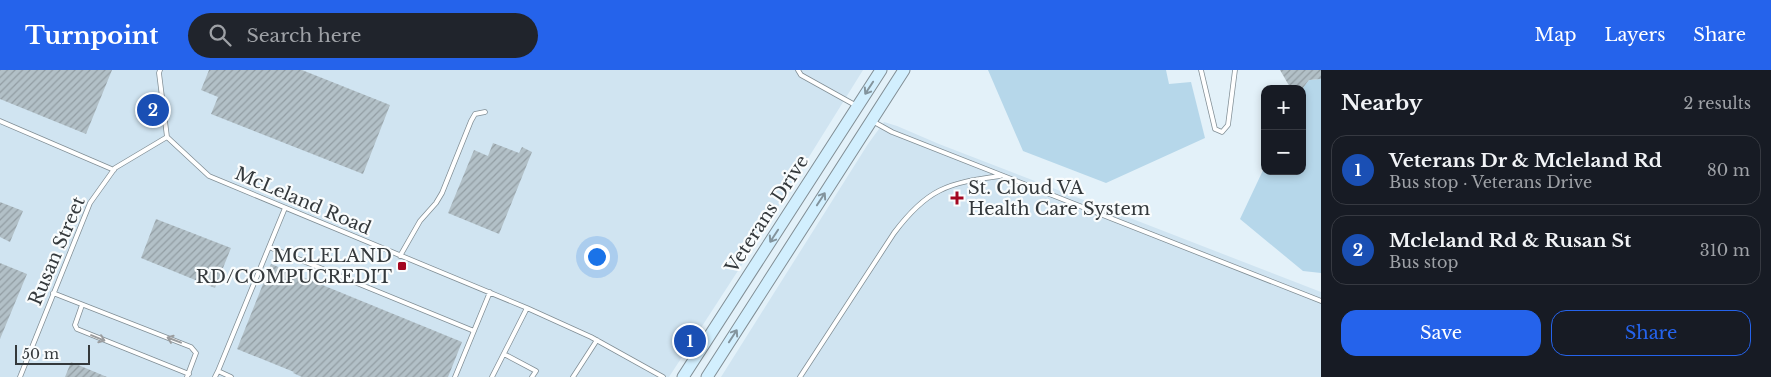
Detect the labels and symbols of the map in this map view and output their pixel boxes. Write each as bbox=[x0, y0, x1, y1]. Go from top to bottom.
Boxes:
one-way arrow bbox=[864, 81, 874, 95]
pin: 2 bbox=[137, 91, 169, 129]
street label: Veterans Drive bbox=[720, 151, 813, 278]
street label: McLeland Road bbox=[232, 162, 374, 240]
place label: St. Cloud VA Health Care System bbox=[968, 177, 1150, 220]
marker: St. Cloud VA Health Care System bbox=[950, 191, 964, 205]
street label: Rusan Street bbox=[24, 193, 90, 309]
one-way arrow bbox=[816, 193, 826, 207]
one-way arrow bbox=[769, 228, 779, 242]
your location bbox=[584, 244, 610, 270]
place label: MCLELAND RD/COMPUCREDIT bbox=[196, 245, 393, 288]
marker: MCLELAND RD/COMPUCREDIT bbox=[396, 260, 408, 272]
pin: 1 bbox=[674, 322, 706, 360]
one-way arrow bbox=[728, 329, 739, 343]
one-way arrow bbox=[90, 334, 105, 343]
one-way arrow bbox=[167, 335, 182, 344]
scale bar bbox=[15, 342, 90, 365]

